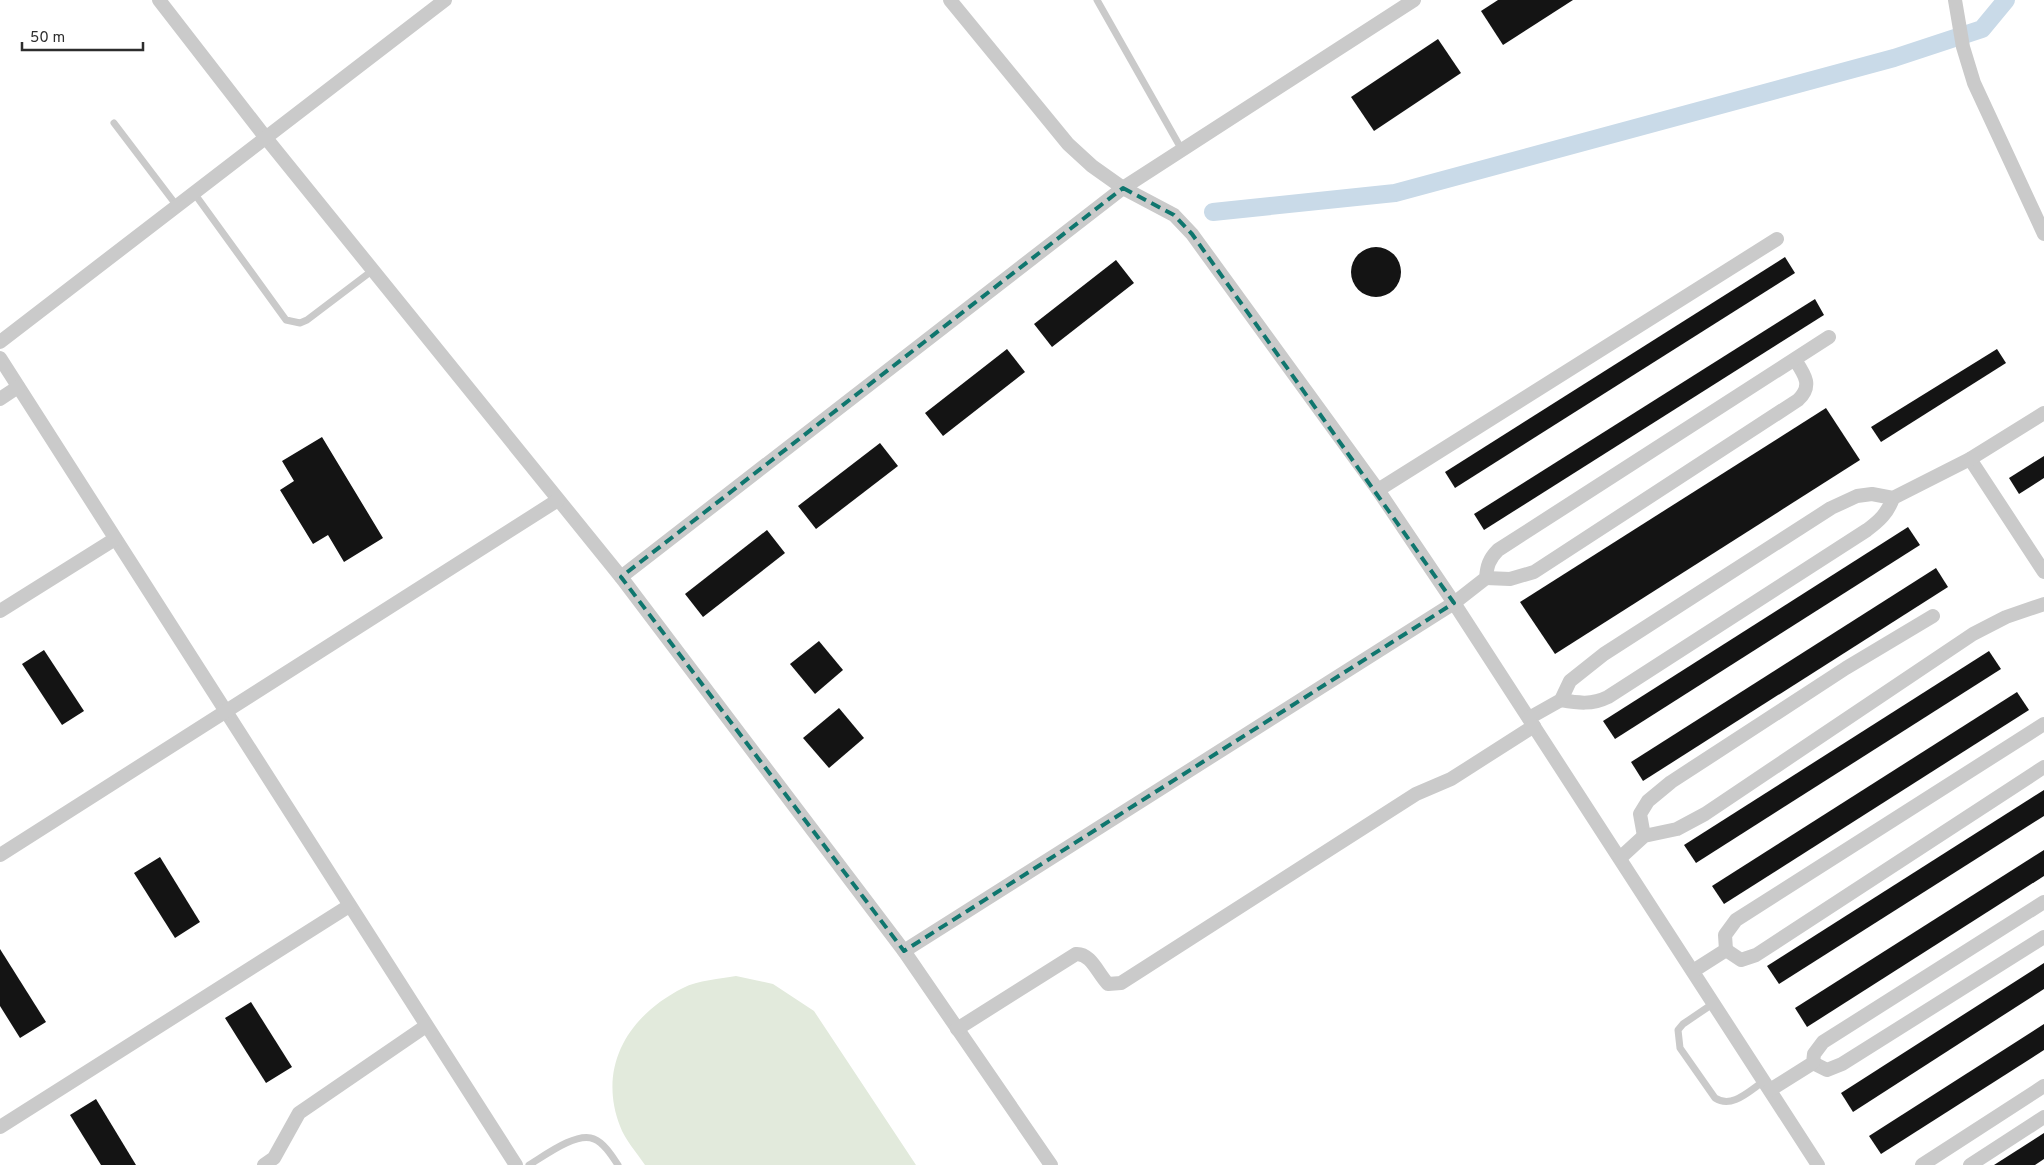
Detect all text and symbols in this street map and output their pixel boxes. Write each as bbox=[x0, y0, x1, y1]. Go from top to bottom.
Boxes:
scale bar bbox=[22, 20, 144, 52]
text: 50 m bbox=[30, 29, 65, 48]

